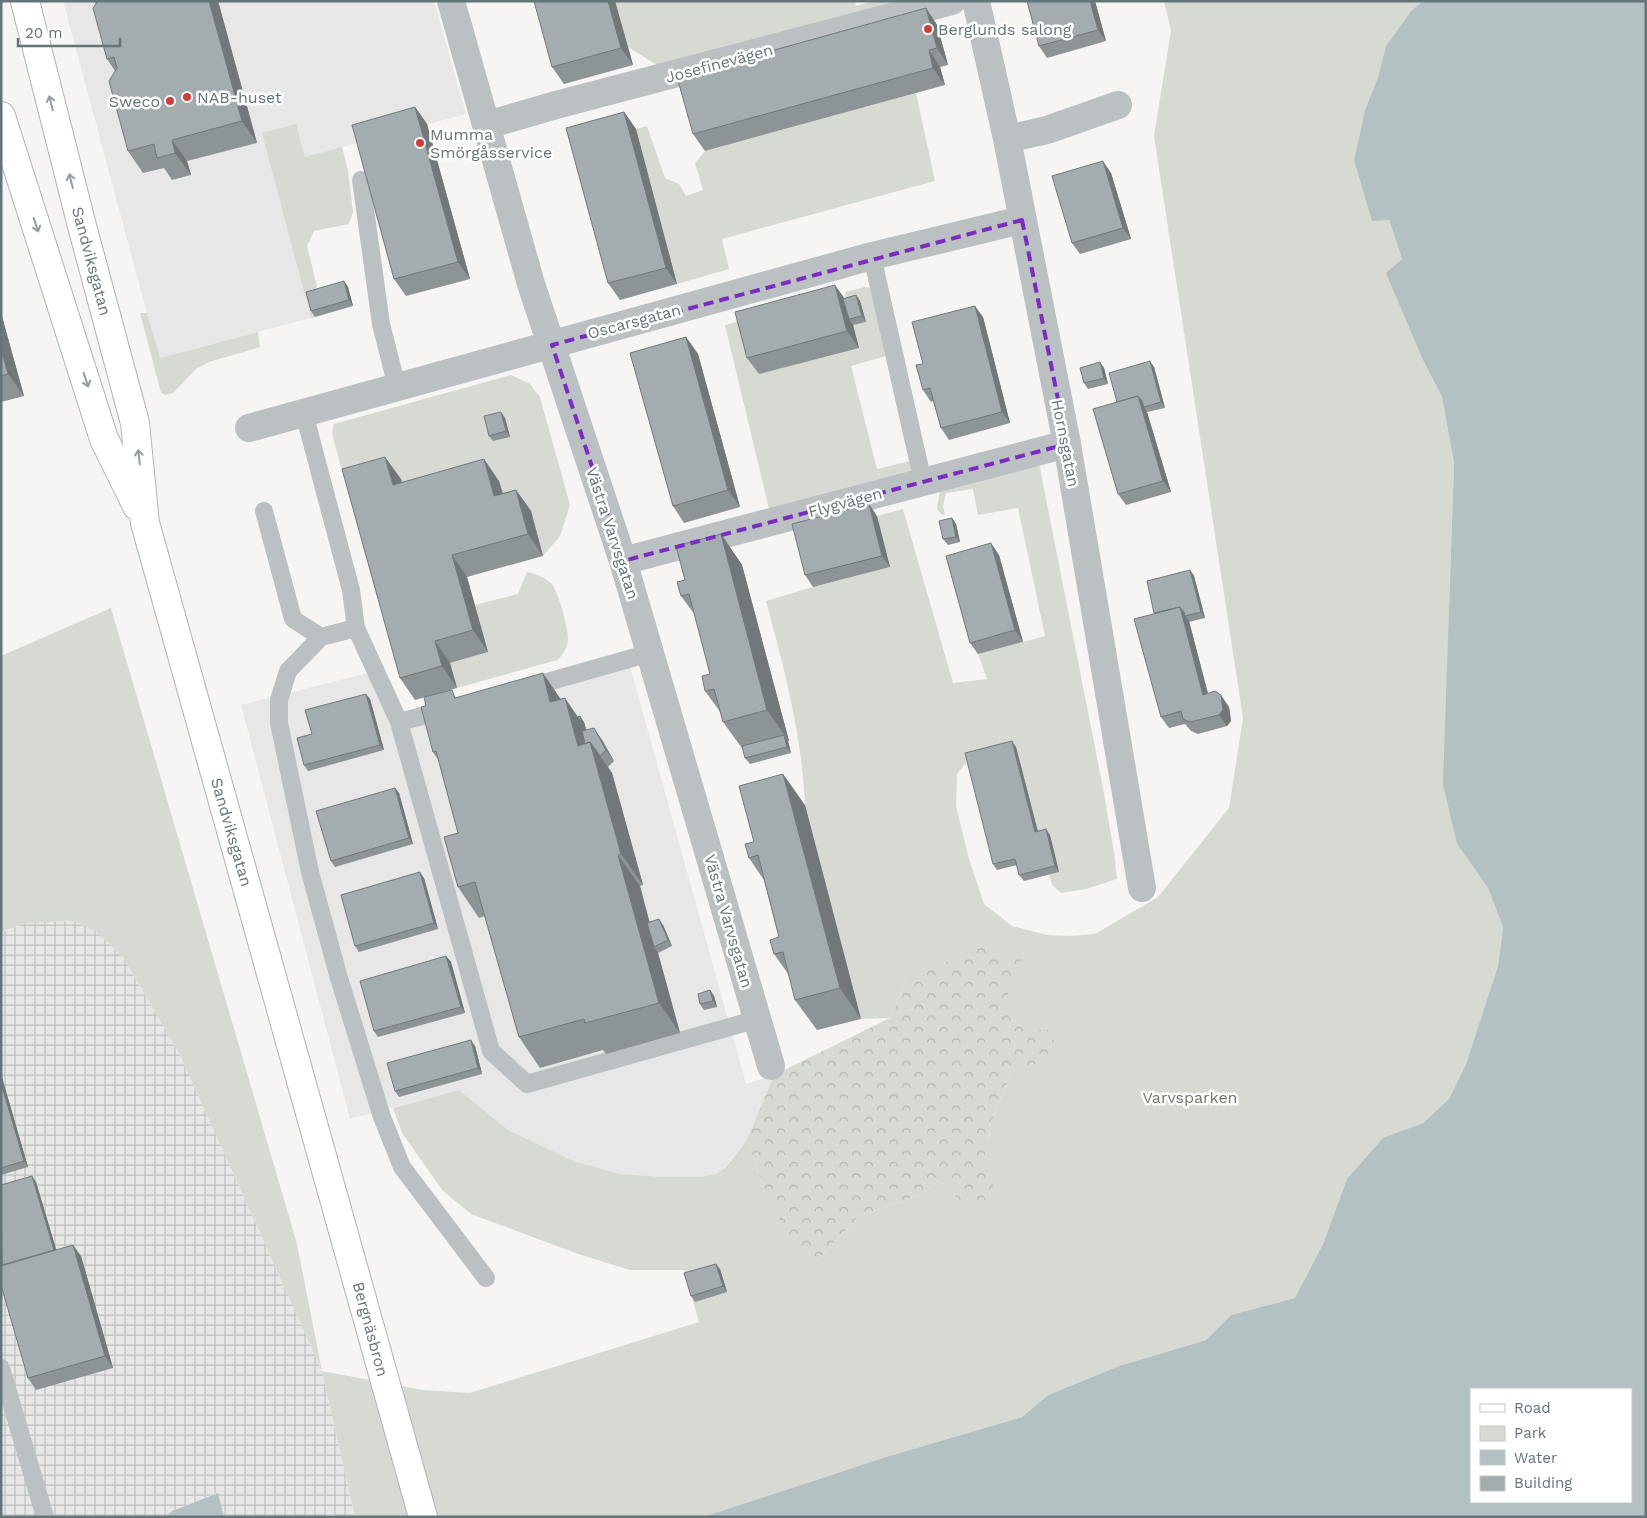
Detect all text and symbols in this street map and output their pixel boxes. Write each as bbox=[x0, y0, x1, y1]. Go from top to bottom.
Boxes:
scale bar bbox=[18, 15, 120, 47]
place label: Berglunds salong bbox=[938, 20, 1072, 39]
marker: Berglunds salong bbox=[922, 23, 934, 35]
text: 20 m bbox=[25, 24, 63, 42]
street label: Josefinevägen bbox=[663, 40, 775, 87]
place label: NAB-huset bbox=[197, 88, 282, 107]
marker: NAB-huset bbox=[181, 91, 193, 103]
place label: Sweco bbox=[109, 92, 160, 111]
marker: Sweco bbox=[164, 95, 176, 107]
one-way arrow bbox=[46, 96, 55, 112]
place label: Mumma Smörgåsservice bbox=[430, 125, 552, 162]
marker: Mumma Smörgåsservice bbox=[414, 137, 426, 149]
one-way arrow bbox=[66, 173, 75, 189]
street label: Sandviksgatan bbox=[68, 205, 115, 318]
one-way arrow bbox=[31, 217, 41, 233]
street label: Oscarsgatan bbox=[585, 300, 683, 343]
one-way arrow bbox=[81, 372, 91, 388]
street label: Hornsgatan bbox=[1048, 398, 1083, 489]
one-way arrow bbox=[134, 449, 143, 465]
street label: Västra Varvsgatan bbox=[582, 465, 643, 602]
street label: Flygvägen bbox=[806, 483, 884, 521]
street label: Sandviksgatan bbox=[207, 776, 256, 889]
street label: Västra Varvsgatan bbox=[700, 852, 757, 990]
park label: Varvsparken bbox=[1142, 1088, 1238, 1107]
street label: Bergnäsbron bbox=[349, 1280, 392, 1379]
legend bbox=[1470, 1388, 1632, 1503]
text: Road bbox=[1514, 1399, 1551, 1417]
text: Park bbox=[1514, 1424, 1547, 1442]
text: Water bbox=[1514, 1449, 1557, 1467]
text: Building bbox=[1514, 1474, 1572, 1492]

